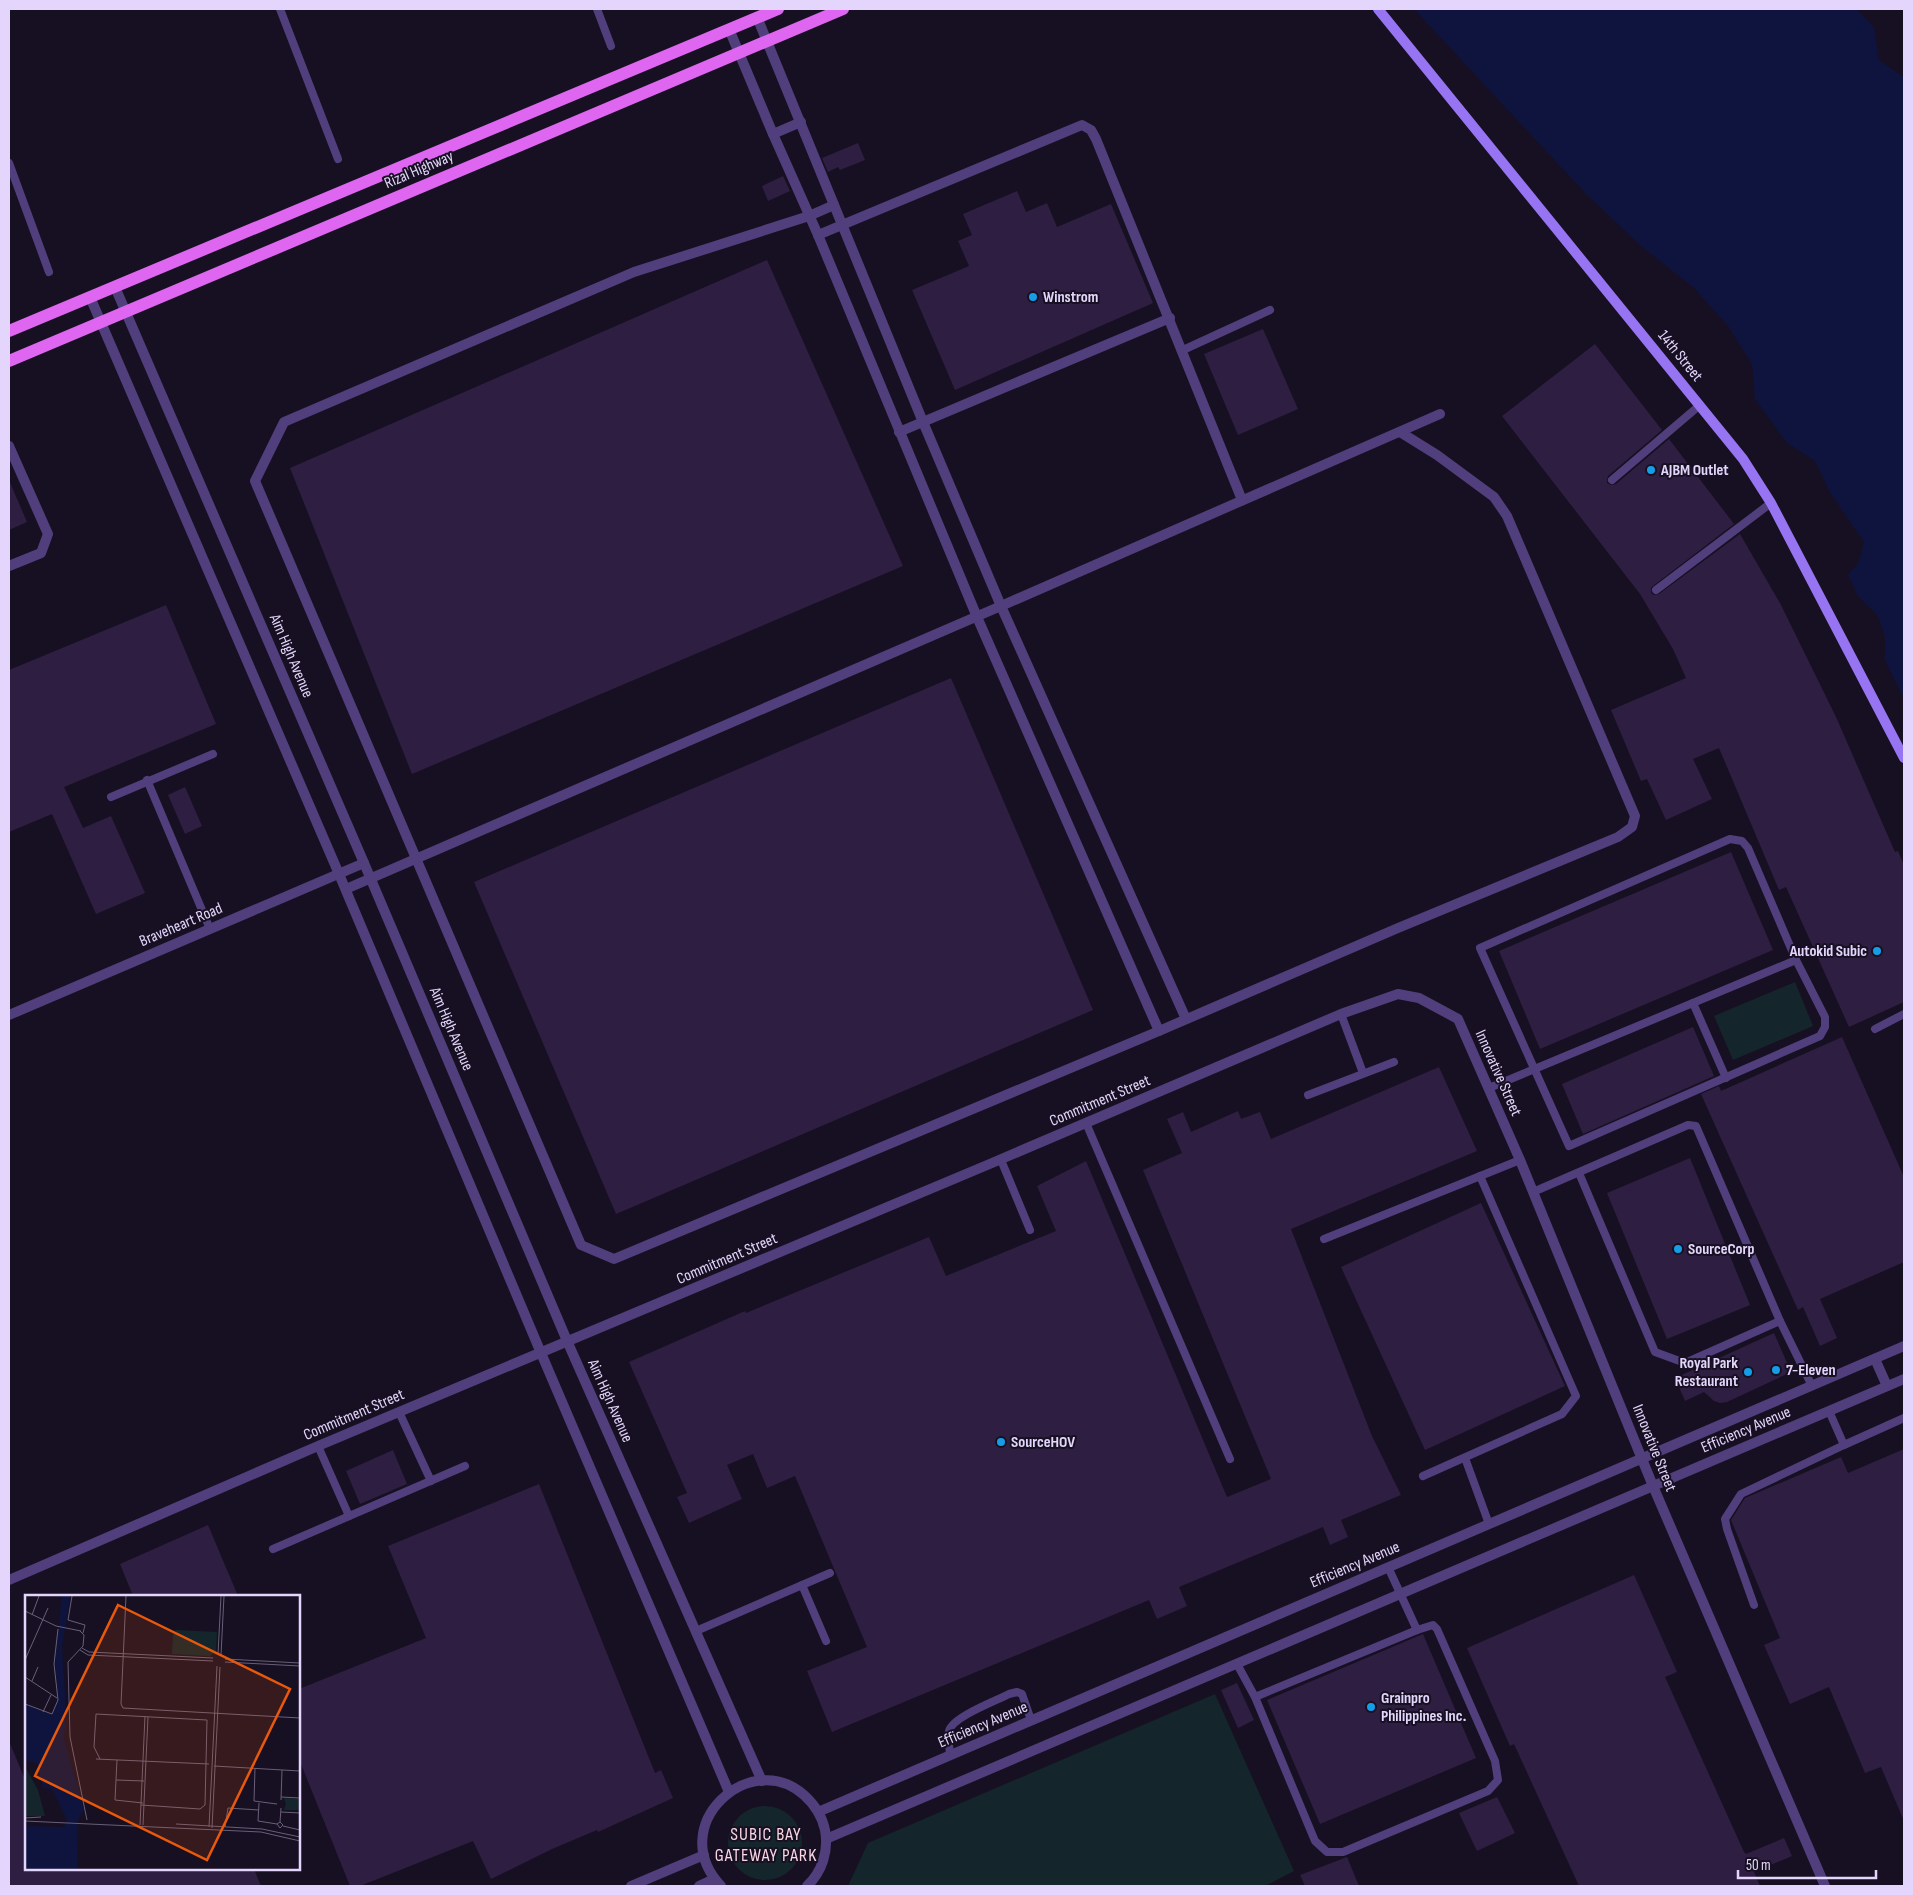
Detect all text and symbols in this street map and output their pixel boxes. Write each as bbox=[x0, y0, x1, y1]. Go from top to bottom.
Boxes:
street label: Rizal Highway bbox=[382, 147, 456, 193]
place label: Winstrom bbox=[1043, 288, 1098, 307]
marker: Winstrom bbox=[1027, 291, 1039, 303]
street label: 14th Street bbox=[1654, 327, 1706, 386]
place label: AJBM Outlet bbox=[1660, 461, 1729, 480]
marker: AJBM Outlet bbox=[1645, 464, 1657, 476]
street label: Aim High Avenue bbox=[265, 611, 317, 701]
street label: Braveheart Road bbox=[137, 899, 225, 951]
place label: Autokid Subic bbox=[1789, 942, 1867, 961]
marker: Autokid Subic bbox=[1871, 945, 1883, 957]
street label: Aim High Avenue bbox=[425, 984, 477, 1074]
street label: Innovative Street bbox=[1471, 1027, 1525, 1119]
street label: Commitment Street bbox=[1047, 1071, 1153, 1131]
street label: Commitment Street bbox=[674, 1229, 780, 1289]
place label: SourceCorp bbox=[1688, 1240, 1755, 1259]
marker: SourceCorp bbox=[1672, 1243, 1684, 1255]
place label: Royal Park Restaurant bbox=[1675, 1354, 1738, 1391]
street label: Aim High Avenue bbox=[583, 1356, 637, 1445]
place label: 7-Eleven bbox=[1786, 1361, 1836, 1380]
marker: 7-Eleven bbox=[1770, 1364, 1782, 1376]
marker: Royal Park Restaurant bbox=[1742, 1366, 1754, 1378]
street label: Commitment Street bbox=[301, 1385, 407, 1445]
street label: Innovative Street bbox=[1628, 1402, 1680, 1494]
street label: Efficiency Avenue bbox=[1698, 1403, 1794, 1457]
place label: SourceHOV bbox=[1011, 1433, 1075, 1452]
marker: SourceHOV bbox=[995, 1436, 1007, 1448]
street label: Efficiency Avenue bbox=[1307, 1538, 1403, 1592]
inset map bbox=[25, 1595, 300, 1870]
place label: Grainpro Philippines Inc. bbox=[1381, 1689, 1466, 1726]
street label: Efficiency Avenue bbox=[935, 1698, 1031, 1752]
marker: Grainpro Philippines Inc. bbox=[1365, 1701, 1377, 1713]
district label: SUBIC BAY GATEWAY PARK bbox=[715, 1824, 817, 1866]
scale bar bbox=[1738, 1848, 1876, 1880]
text: 50 m bbox=[1746, 1856, 1771, 1875]

